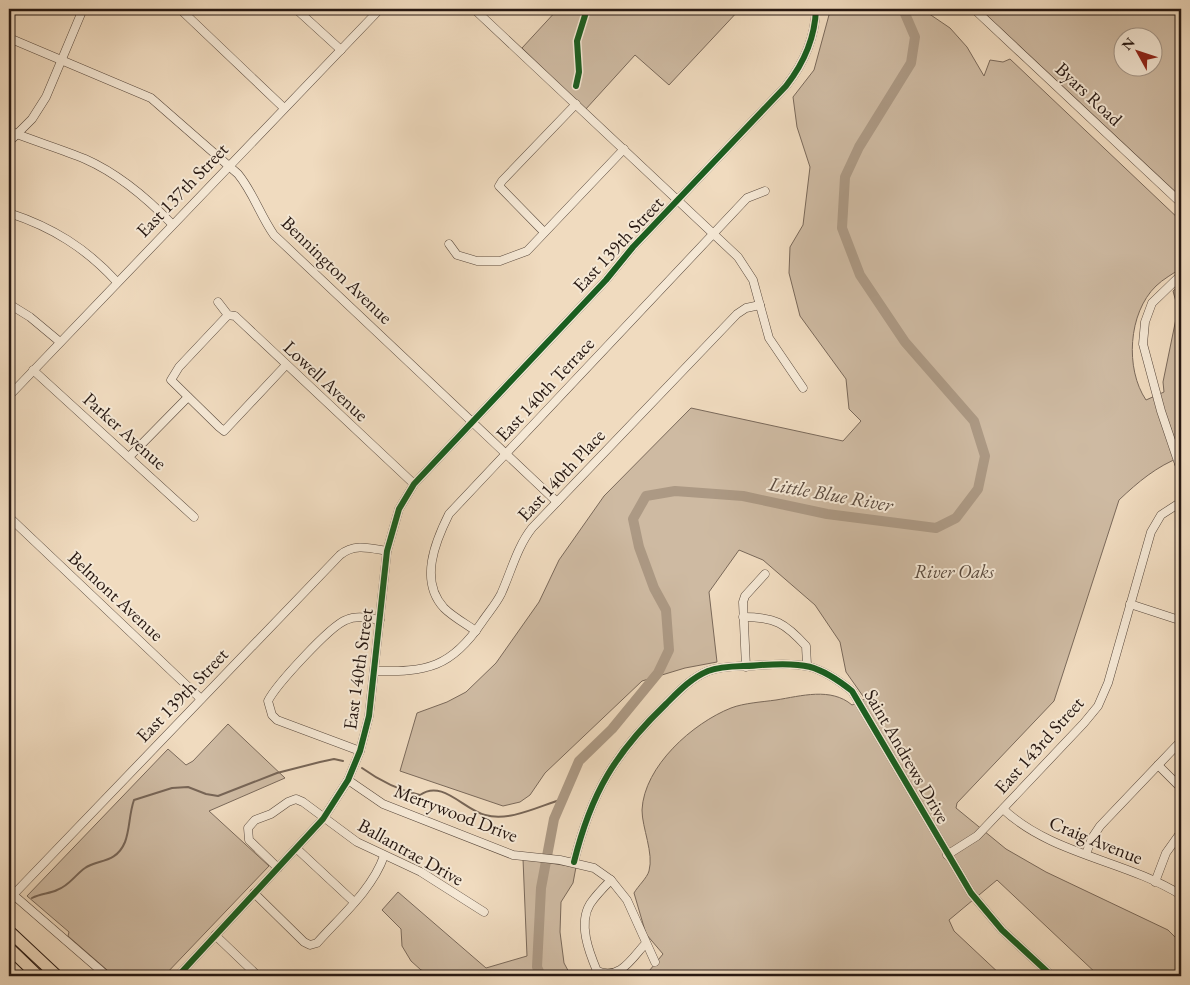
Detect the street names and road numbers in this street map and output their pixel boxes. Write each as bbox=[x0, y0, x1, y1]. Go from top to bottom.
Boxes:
street label: Byars Road bbox=[1050, 57, 1128, 132]
street label: East 137th Street bbox=[130, 137, 234, 243]
street label: East 139th Street bbox=[567, 191, 669, 297]
street label: Bennington Avenue bbox=[276, 211, 398, 329]
street label: East 140th Terrace bbox=[490, 332, 600, 446]
street label: Lowell Avenue bbox=[278, 335, 374, 427]
street label: Parker Avenue bbox=[78, 387, 172, 475]
street label: East 140th Place bbox=[512, 423, 610, 527]
street label: Belmont Avenue bbox=[63, 545, 169, 647]
street label: East 140th Street bbox=[337, 607, 379, 731]
street label: East 139th Street bbox=[130, 642, 234, 748]
street label: Saint Andrews Drive bbox=[858, 684, 956, 828]
street label: East 143rd Street bbox=[989, 691, 1089, 799]
street label: Merrywood Drive bbox=[391, 778, 521, 848]
street label: Craig Avenue bbox=[1046, 810, 1146, 870]
street label: Ballantrae Drive bbox=[354, 813, 468, 891]

